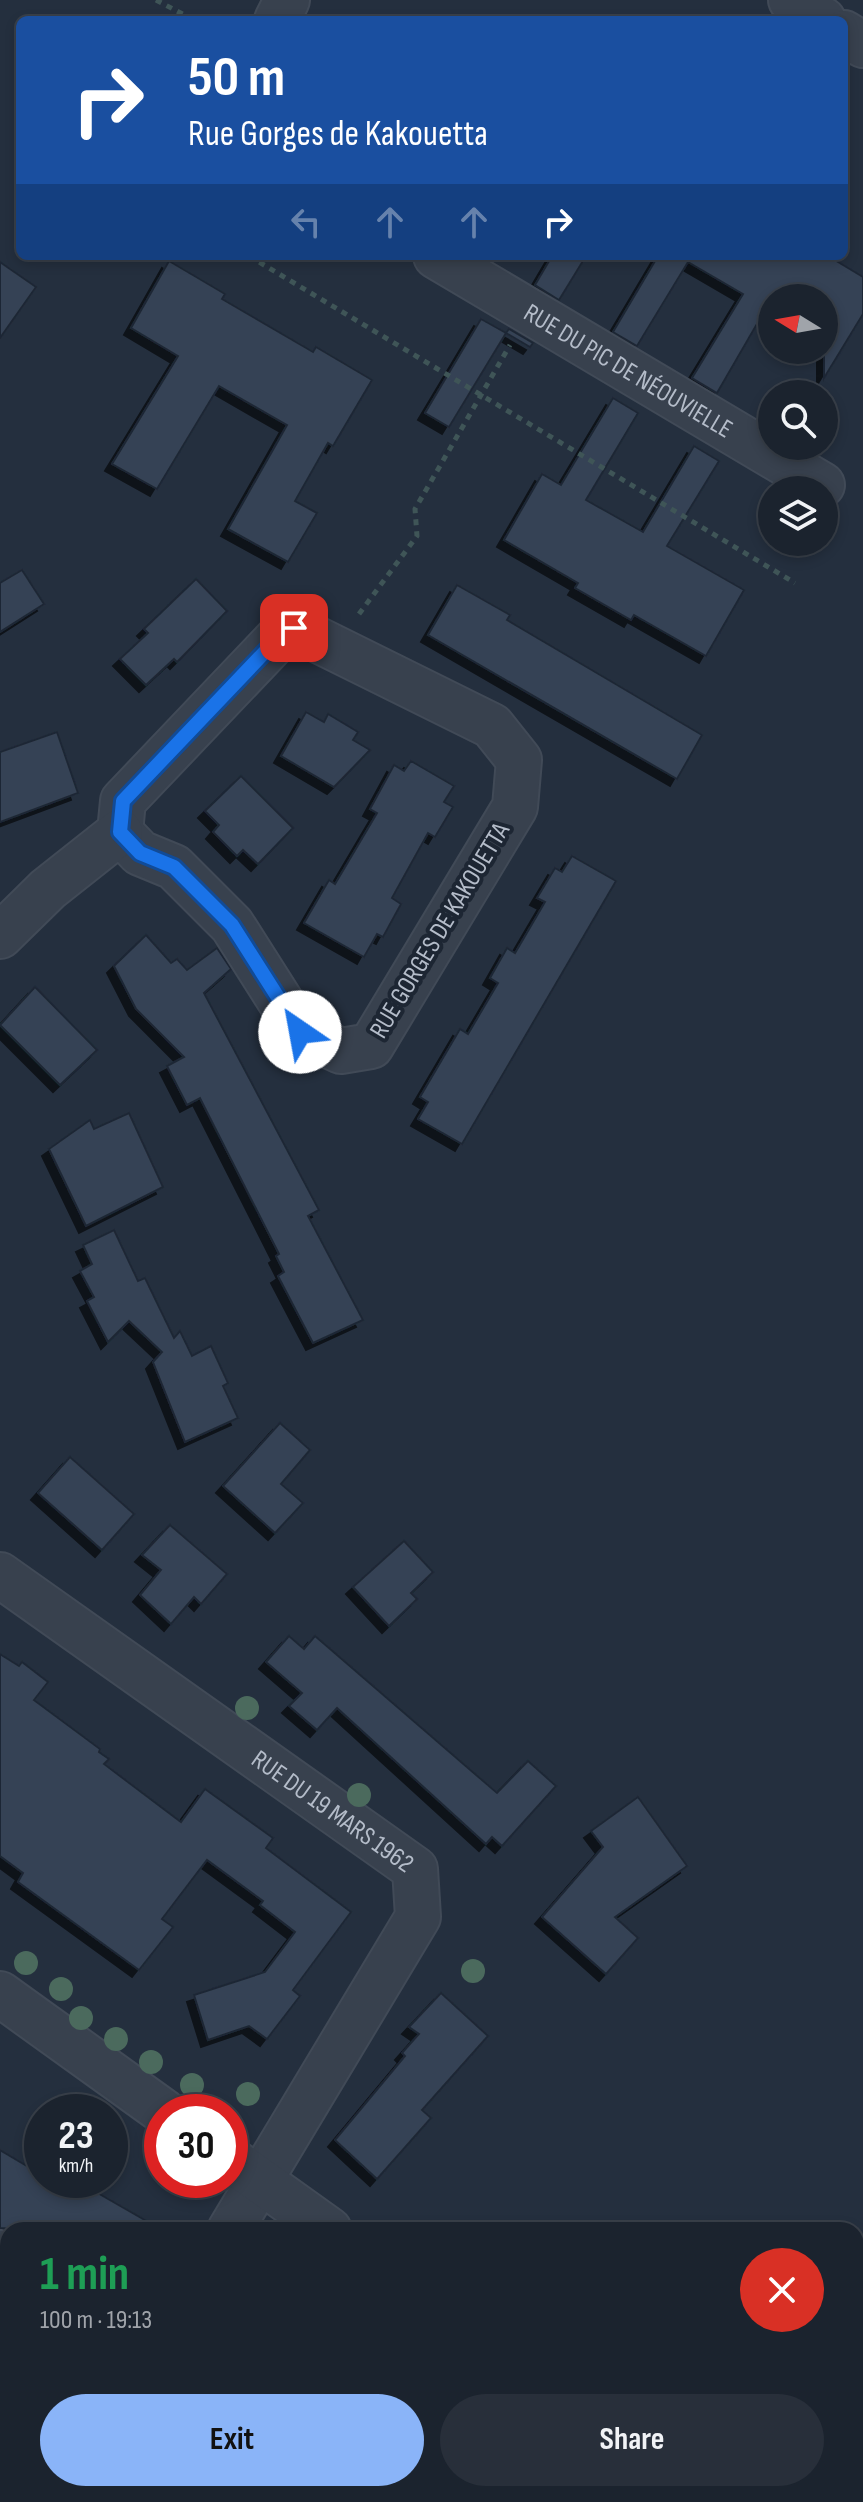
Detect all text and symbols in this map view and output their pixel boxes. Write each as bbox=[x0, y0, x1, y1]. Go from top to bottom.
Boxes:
text: 50 m bbox=[188, 45, 285, 112]
icon: right bbox=[56, 48, 160, 152]
text: Rue Gorges de Kakouetta bbox=[188, 113, 488, 156]
icon: left bbox=[284, 200, 328, 244]
icon: ahead bbox=[368, 200, 412, 244]
icon: ahead bbox=[452, 200, 496, 244]
icon: right bbox=[536, 200, 580, 244]
north arrow bbox=[758, 284, 838, 364]
map controls bbox=[758, 284, 838, 556]
street label: RUE DU PIC DE NÉOUVIELLE bbox=[518, 298, 738, 445]
button: search bbox=[758, 380, 838, 460]
button: layers bbox=[758, 476, 838, 556]
pin bbox=[260, 594, 328, 662]
icon: arrive bbox=[272, 606, 316, 650]
street label: RUE GORGES DE KAKOUETTA bbox=[364, 817, 517, 1044]
position arrow bbox=[258, 990, 342, 1074]
street label: RUE DU 19 MARS 1962 bbox=[245, 1744, 419, 1880]
speed limit sign: 30 bbox=[144, 2094, 248, 2198]
text: 23 bbox=[58, 2112, 94, 2160]
text: km/h bbox=[59, 2154, 93, 2178]
text: 1 min bbox=[40, 2246, 129, 2303]
button: close bbox=[740, 2248, 824, 2332]
text: 100 m · 19:13 bbox=[40, 2305, 152, 2336]
button: Exit bbox=[40, 2394, 424, 2486]
button: Share bbox=[440, 2394, 824, 2486]

